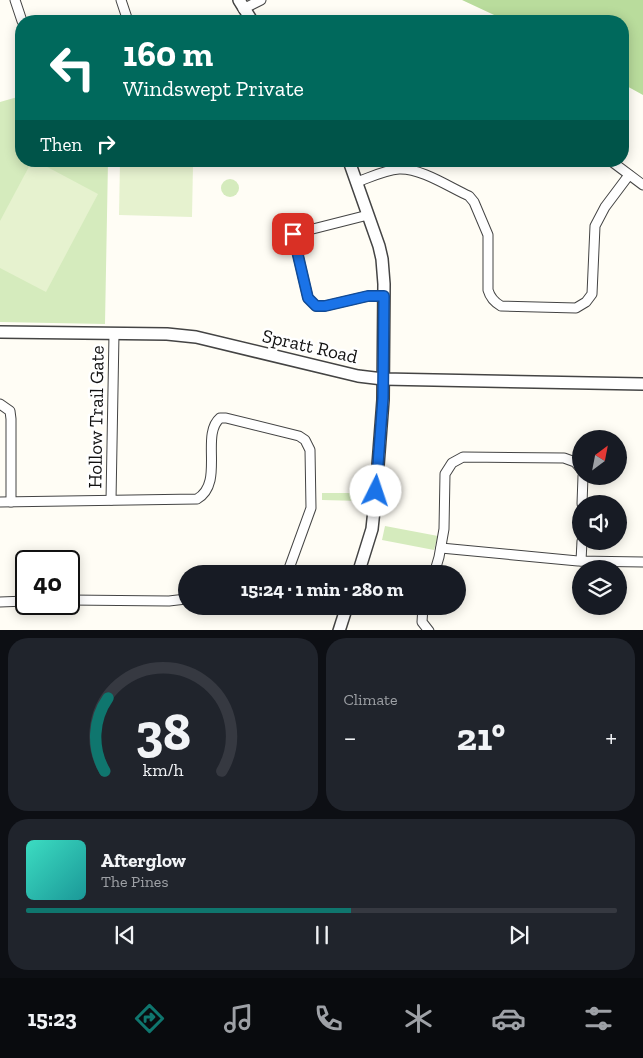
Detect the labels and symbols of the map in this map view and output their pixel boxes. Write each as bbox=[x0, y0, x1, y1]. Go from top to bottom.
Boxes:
pin bbox=[272, 213, 314, 255]
street label: Spratt Road bbox=[260, 324, 360, 368]
street label: Hollow Trail Gate bbox=[83, 345, 109, 489]
north arrow bbox=[572, 430, 628, 485]
position arrow bbox=[349, 464, 401, 516]
speed limit sign: 40 bbox=[15, 550, 80, 615]

